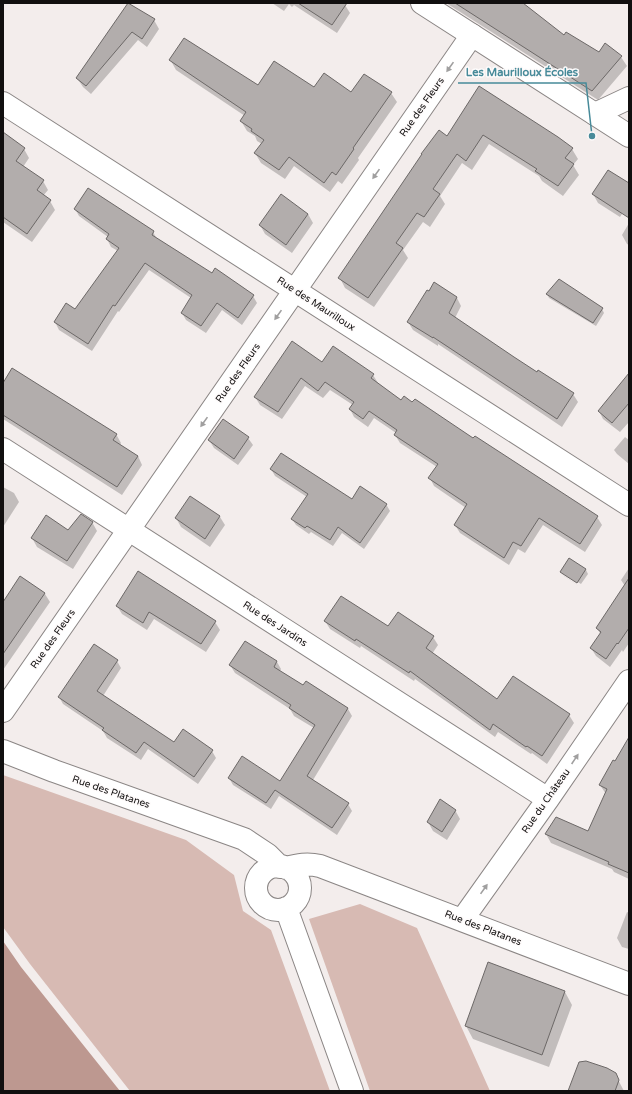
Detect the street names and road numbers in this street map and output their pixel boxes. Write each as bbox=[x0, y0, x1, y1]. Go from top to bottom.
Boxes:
street label: Rue des Fleurs bbox=[397, 75, 447, 139]
street label: Rue des Maurilloux bbox=[275, 274, 357, 334]
street label: Rue des Fleurs bbox=[213, 341, 263, 405]
street label: Rue des Jardins bbox=[240, 599, 310, 649]
street label: Rue des Fleurs bbox=[28, 607, 78, 671]
street label: Rue du Château bbox=[519, 766, 573, 836]
street label: Rue des Platanes bbox=[71, 773, 152, 811]
street label: Rue des Platanes bbox=[443, 908, 523, 948]

